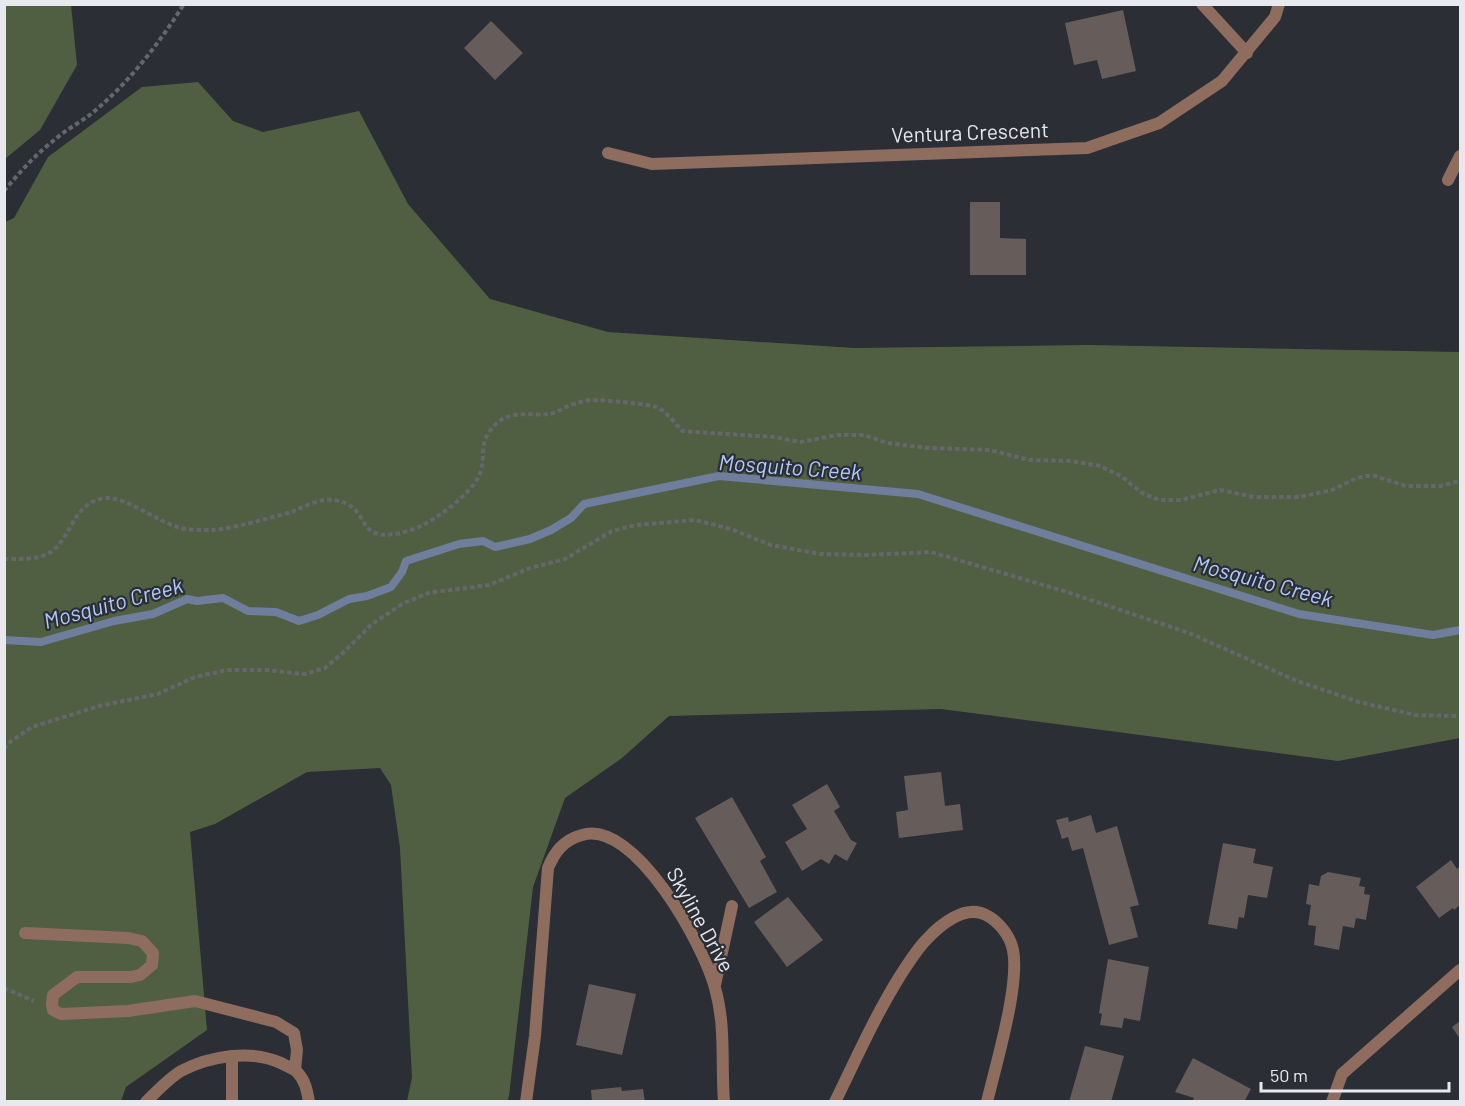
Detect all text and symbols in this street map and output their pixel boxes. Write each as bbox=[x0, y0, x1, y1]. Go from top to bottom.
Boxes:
street label: Ventura Crescent bbox=[891, 116, 1049, 147]
water label: Mosquito Creek bbox=[718, 448, 863, 484]
water label: Mosquito Creek bbox=[1191, 549, 1336, 611]
water label: Mosquito Creek bbox=[40, 571, 186, 633]
street label: Skyline Drive bbox=[662, 862, 740, 976]
scale bar bbox=[1261, 1055, 1448, 1093]
text: 50 m bbox=[1270, 1064, 1308, 1086]

